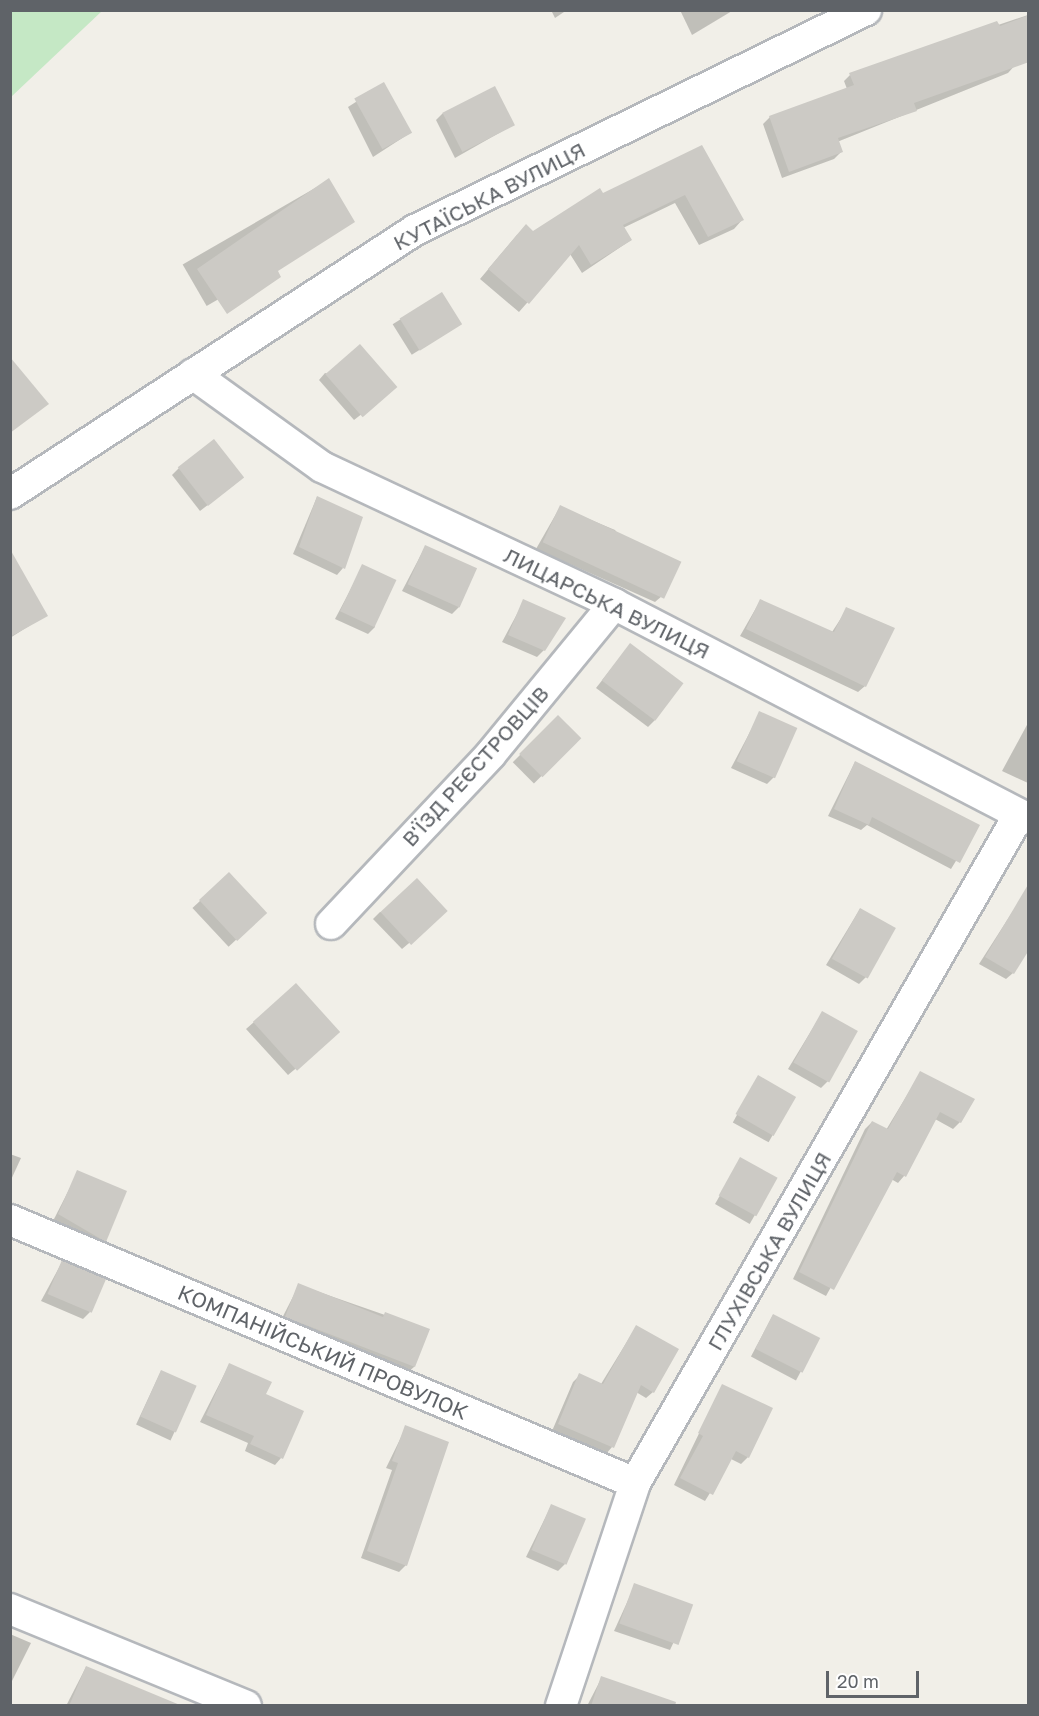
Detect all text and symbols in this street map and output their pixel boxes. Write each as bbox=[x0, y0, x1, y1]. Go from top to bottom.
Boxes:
street label: КУТАЇСЬКА ВУЛИЦЯ bbox=[389, 137, 589, 255]
street label: ЛИЦАРСЬКА ВУЛИЦЯ bbox=[500, 542, 714, 664]
street label: В'ЇЗД РЕЄСТРОВЦІВ bbox=[396, 681, 554, 851]
street label: ГЛУХІВСЬКА ВУЛИЦЯ bbox=[702, 1147, 836, 1355]
street label: КОМПАНІЙСЬКИЙ ПРОВУЛОК bbox=[174, 1279, 472, 1425]
scale bar bbox=[829, 1659, 922, 1697]
text: 20 m bbox=[837, 1670, 879, 1692]

